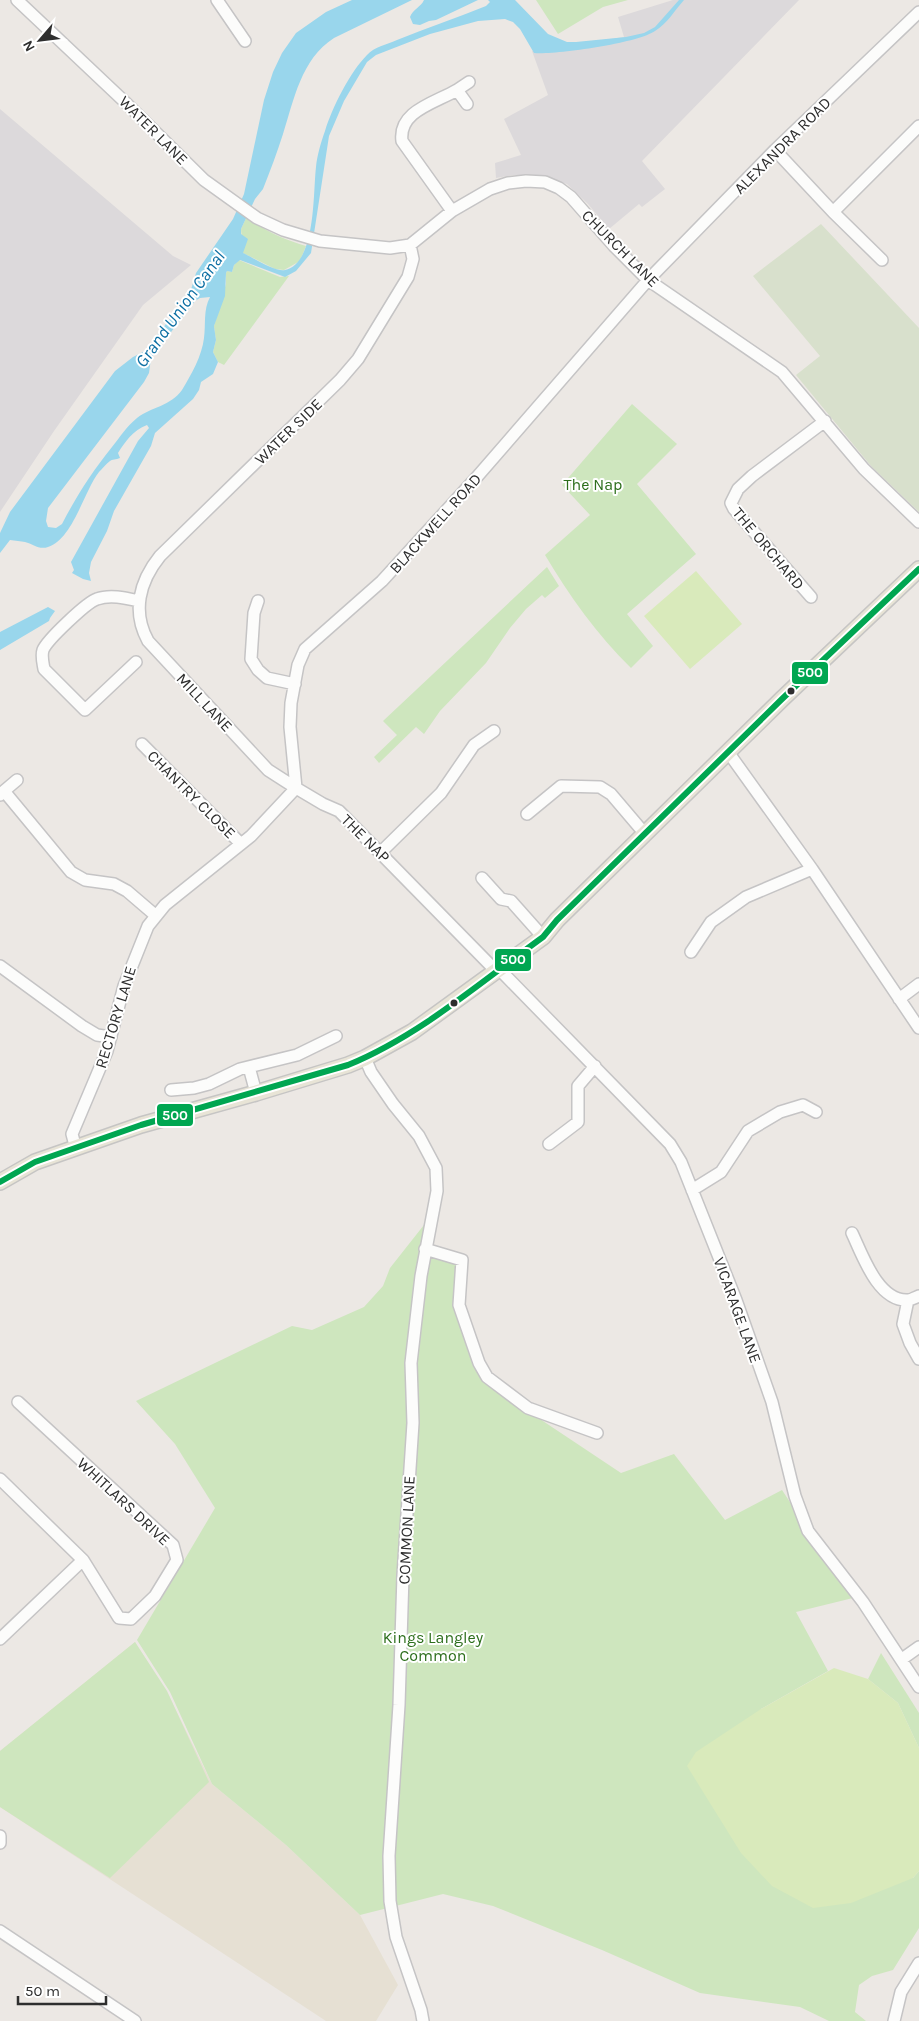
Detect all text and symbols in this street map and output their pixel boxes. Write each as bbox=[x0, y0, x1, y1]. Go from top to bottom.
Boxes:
north arrow bbox=[15, 15, 65, 65]
text: N bbox=[19, 37, 39, 54]
street label: WATER LANE bbox=[115, 92, 192, 169]
street label: ALEXANDRA ROAD bbox=[730, 93, 835, 198]
street label: CHURCH LANE bbox=[578, 206, 663, 291]
water label: Grand Union Canal bbox=[130, 246, 230, 372]
street label: WATER SIDE bbox=[251, 394, 326, 468]
street label: BLACKWELL ROAD bbox=[385, 469, 485, 577]
park label: The Nap bbox=[564, 475, 622, 494]
street label: THE ORCHARD bbox=[729, 503, 809, 593]
line badge: 500 bbox=[791, 661, 829, 685]
text: 500 bbox=[797, 664, 823, 681]
street label: MILL LANE bbox=[173, 669, 237, 736]
unlabelled marker bbox=[786, 686, 796, 696]
street label: CHANTRY CLOSE bbox=[143, 746, 240, 843]
street label: THE NAP bbox=[338, 810, 394, 867]
line badge: 500 bbox=[494, 948, 532, 972]
text: 500 bbox=[500, 951, 526, 968]
street label: RECTORY LANE bbox=[91, 964, 140, 1071]
unlabelled marker bbox=[449, 998, 459, 1008]
line badge: 500 bbox=[156, 1103, 194, 1127]
text: 500 bbox=[162, 1107, 188, 1124]
street label: VICARAGE LANE bbox=[710, 1255, 765, 1366]
street label: WHITLARS DRIVE bbox=[73, 1453, 174, 1549]
street label: COMMON LANE bbox=[394, 1475, 419, 1585]
park label: Kings Langley Common bbox=[383, 1628, 484, 1665]
scale bar bbox=[18, 1974, 105, 2006]
text: 50 m bbox=[25, 1982, 60, 2000]

